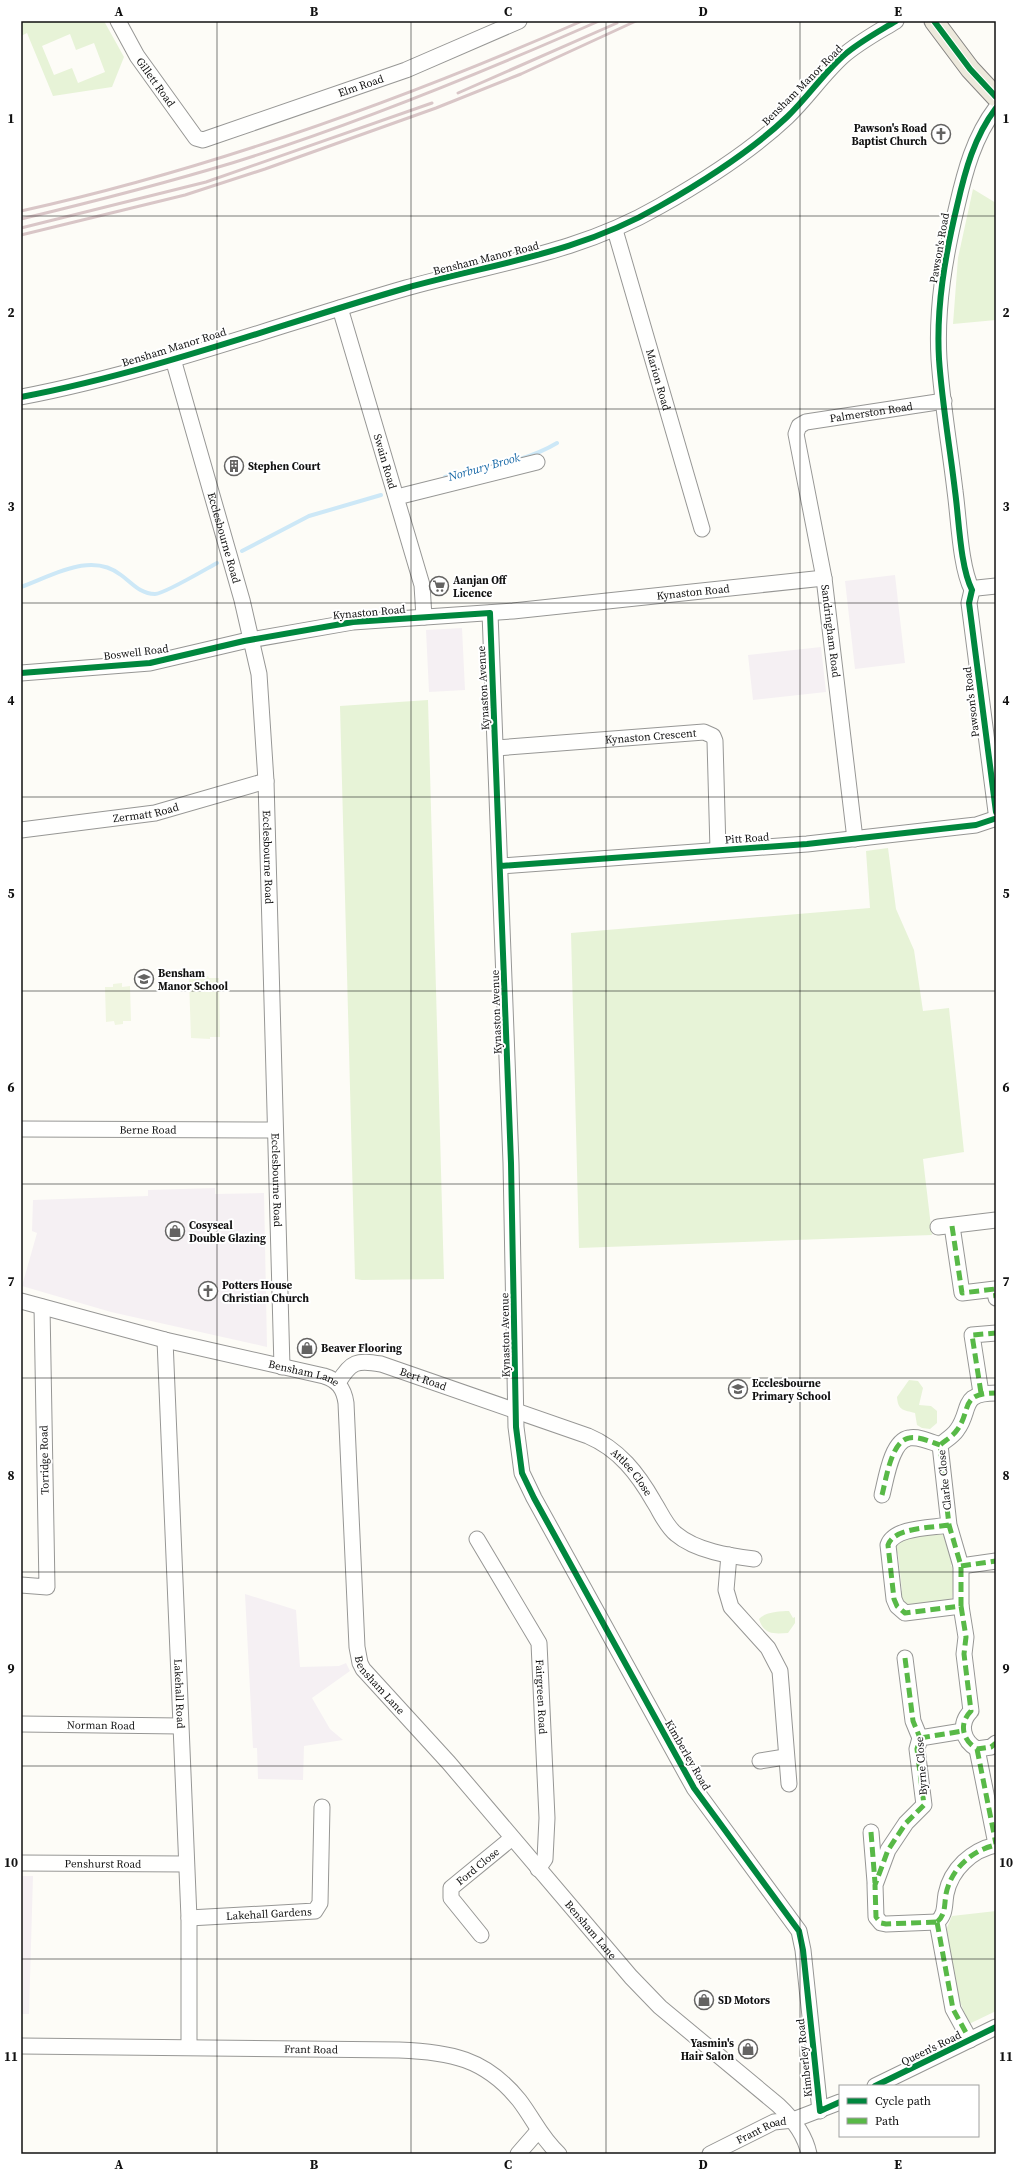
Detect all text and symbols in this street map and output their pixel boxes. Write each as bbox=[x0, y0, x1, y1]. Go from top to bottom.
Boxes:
text: A bbox=[115, 3, 124, 20]
text: B bbox=[310, 3, 319, 20]
text: C bbox=[504, 3, 512, 20]
text: D bbox=[698, 3, 708, 20]
text: E bbox=[894, 3, 902, 20]
street label: Bensham Manor Road bbox=[759, 41, 847, 129]
street label: Gillett Road bbox=[132, 55, 179, 111]
street label: Elm Road bbox=[336, 71, 386, 101]
text: 1 bbox=[7, 110, 15, 127]
text: 1 bbox=[1002, 110, 1010, 127]
place label: Pawson's Road Baptist Church bbox=[851, 121, 927, 149]
church icon: Pawson's Road Baptist Church bbox=[930, 123, 952, 145]
street label: Pawson's Road bbox=[926, 211, 953, 284]
street label: Bensham Manor Road bbox=[432, 238, 541, 279]
text: 2 bbox=[7, 304, 15, 321]
text: 2 bbox=[1002, 304, 1010, 321]
street label: Bensham Manor Road bbox=[120, 324, 229, 371]
street label: Marion Road bbox=[642, 347, 674, 413]
street label: Palmerston Road bbox=[828, 399, 915, 426]
street label: Swain Road bbox=[370, 432, 400, 492]
water label: Norbury Brook bbox=[445, 449, 522, 485]
building icon: Stephen Court bbox=[223, 455, 245, 477]
place label: Stephen Court bbox=[248, 459, 322, 474]
street label: Ecclesbourne Road bbox=[204, 491, 244, 586]
text: 3 bbox=[7, 498, 15, 515]
text: 3 bbox=[1002, 498, 1010, 515]
place label: Aanjan Off Licence bbox=[453, 573, 508, 601]
supermarket icon: Aanjan Off Licence bbox=[428, 575, 450, 597]
street label: Kynaston Road bbox=[656, 581, 731, 604]
street label: Sandringham Road bbox=[817, 584, 844, 679]
street label: Kynaston Road bbox=[332, 602, 407, 623]
street label: Boswell Road bbox=[103, 641, 170, 664]
street label: Kynaston Avenue bbox=[474, 645, 493, 731]
street label: Pawson's Road bbox=[960, 665, 983, 738]
text: 4 bbox=[7, 692, 15, 709]
text: 4 bbox=[1002, 692, 1010, 709]
street label: Kynaston Crescent bbox=[604, 726, 697, 748]
street label: Zermatt Road bbox=[112, 799, 181, 826]
street label: Ecclesbourne Road bbox=[259, 810, 276, 905]
street label: Pitt Road bbox=[724, 829, 771, 848]
text: 5 bbox=[7, 885, 15, 902]
text: 5 bbox=[1002, 885, 1010, 902]
place label: Bensham Manor School bbox=[158, 966, 229, 994]
school or university icon: Bensham Manor School bbox=[133, 968, 155, 990]
street label: Kynaston Avenue bbox=[488, 969, 505, 1054]
text: 6 bbox=[7, 1079, 15, 1096]
text: 6 bbox=[1002, 1079, 1010, 1096]
street label: Berne Road bbox=[119, 1122, 177, 1138]
street label: Ecclesbourne Road bbox=[268, 1133, 285, 1228]
place label: Cosyseal Double Glazing bbox=[189, 1218, 266, 1246]
shop icon: Cosyseal Double Glazing bbox=[164, 1220, 186, 1242]
text: 7 bbox=[7, 1273, 15, 1290]
text: 7 bbox=[1002, 1273, 1010, 1290]
place label: Potters House Christian Church bbox=[222, 1278, 309, 1306]
church icon: Potters House Christian Church bbox=[197, 1280, 219, 1302]
street label: Kynaston Avenue bbox=[497, 1292, 514, 1377]
shop icon: Beaver Flooring bbox=[296, 1337, 318, 1359]
place label: Beaver Flooring bbox=[321, 1341, 402, 1356]
street label: Bensham Lane bbox=[267, 1357, 343, 1390]
street label: Bert Road bbox=[398, 1364, 449, 1394]
place label: Ecclesbourne Primary School bbox=[752, 1376, 831, 1404]
school or university icon: Ecclesbourne Primary School bbox=[727, 1378, 749, 1400]
street label: Torridge Road bbox=[36, 1424, 53, 1495]
street label: Attlee Close bbox=[607, 1445, 656, 1499]
street label: Clarke Close bbox=[934, 1449, 955, 1511]
text: 8 bbox=[7, 1467, 15, 1484]
text: 8 bbox=[1002, 1467, 1010, 1484]
street label: Bensham Lane bbox=[351, 1654, 408, 1718]
street label: Lakehall Road bbox=[170, 1659, 188, 1730]
street label: Fairgreen Road bbox=[532, 1659, 550, 1735]
text: 9 bbox=[7, 1660, 15, 1677]
text: 9 bbox=[1002, 1660, 1010, 1677]
street label: Kimberley Road bbox=[661, 1717, 714, 1794]
street label: Norman Road bbox=[67, 1718, 136, 1733]
street label: Byrne Close bbox=[912, 1736, 931, 1796]
street label: Ford Close bbox=[453, 1844, 503, 1889]
text: 10 bbox=[4, 1854, 18, 1871]
text: 10 bbox=[999, 1854, 1013, 1871]
street label: Penshurst Road bbox=[65, 1856, 142, 1872]
street label: Bensham Lane bbox=[561, 1898, 620, 1963]
street label: Lakehall Gardens bbox=[226, 1904, 312, 1924]
shop icon: SD Motors bbox=[693, 1989, 715, 2011]
place label: SD Motors bbox=[718, 1993, 770, 2008]
street label: Kimberley Road bbox=[793, 2017, 816, 2098]
street label: Queen's Road bbox=[899, 2027, 965, 2070]
place label: Yasmin's Hair Salon bbox=[681, 2036, 734, 2064]
shop icon: Yasmin's Hair Salon bbox=[737, 2038, 759, 2060]
street label: Frant Road bbox=[284, 2042, 339, 2057]
text: 11 bbox=[4, 2048, 18, 2065]
text: 11 bbox=[999, 2048, 1013, 2065]
legend bbox=[839, 2085, 979, 2137]
text: Cycle path bbox=[875, 2093, 931, 2109]
text: Path bbox=[875, 2113, 899, 2129]
street label: Frant Road bbox=[734, 2114, 788, 2148]
text: A bbox=[115, 2156, 124, 2173]
text: B bbox=[310, 2156, 319, 2173]
text: C bbox=[504, 2156, 512, 2173]
text: D bbox=[698, 2156, 708, 2173]
text: E bbox=[894, 2156, 902, 2173]

